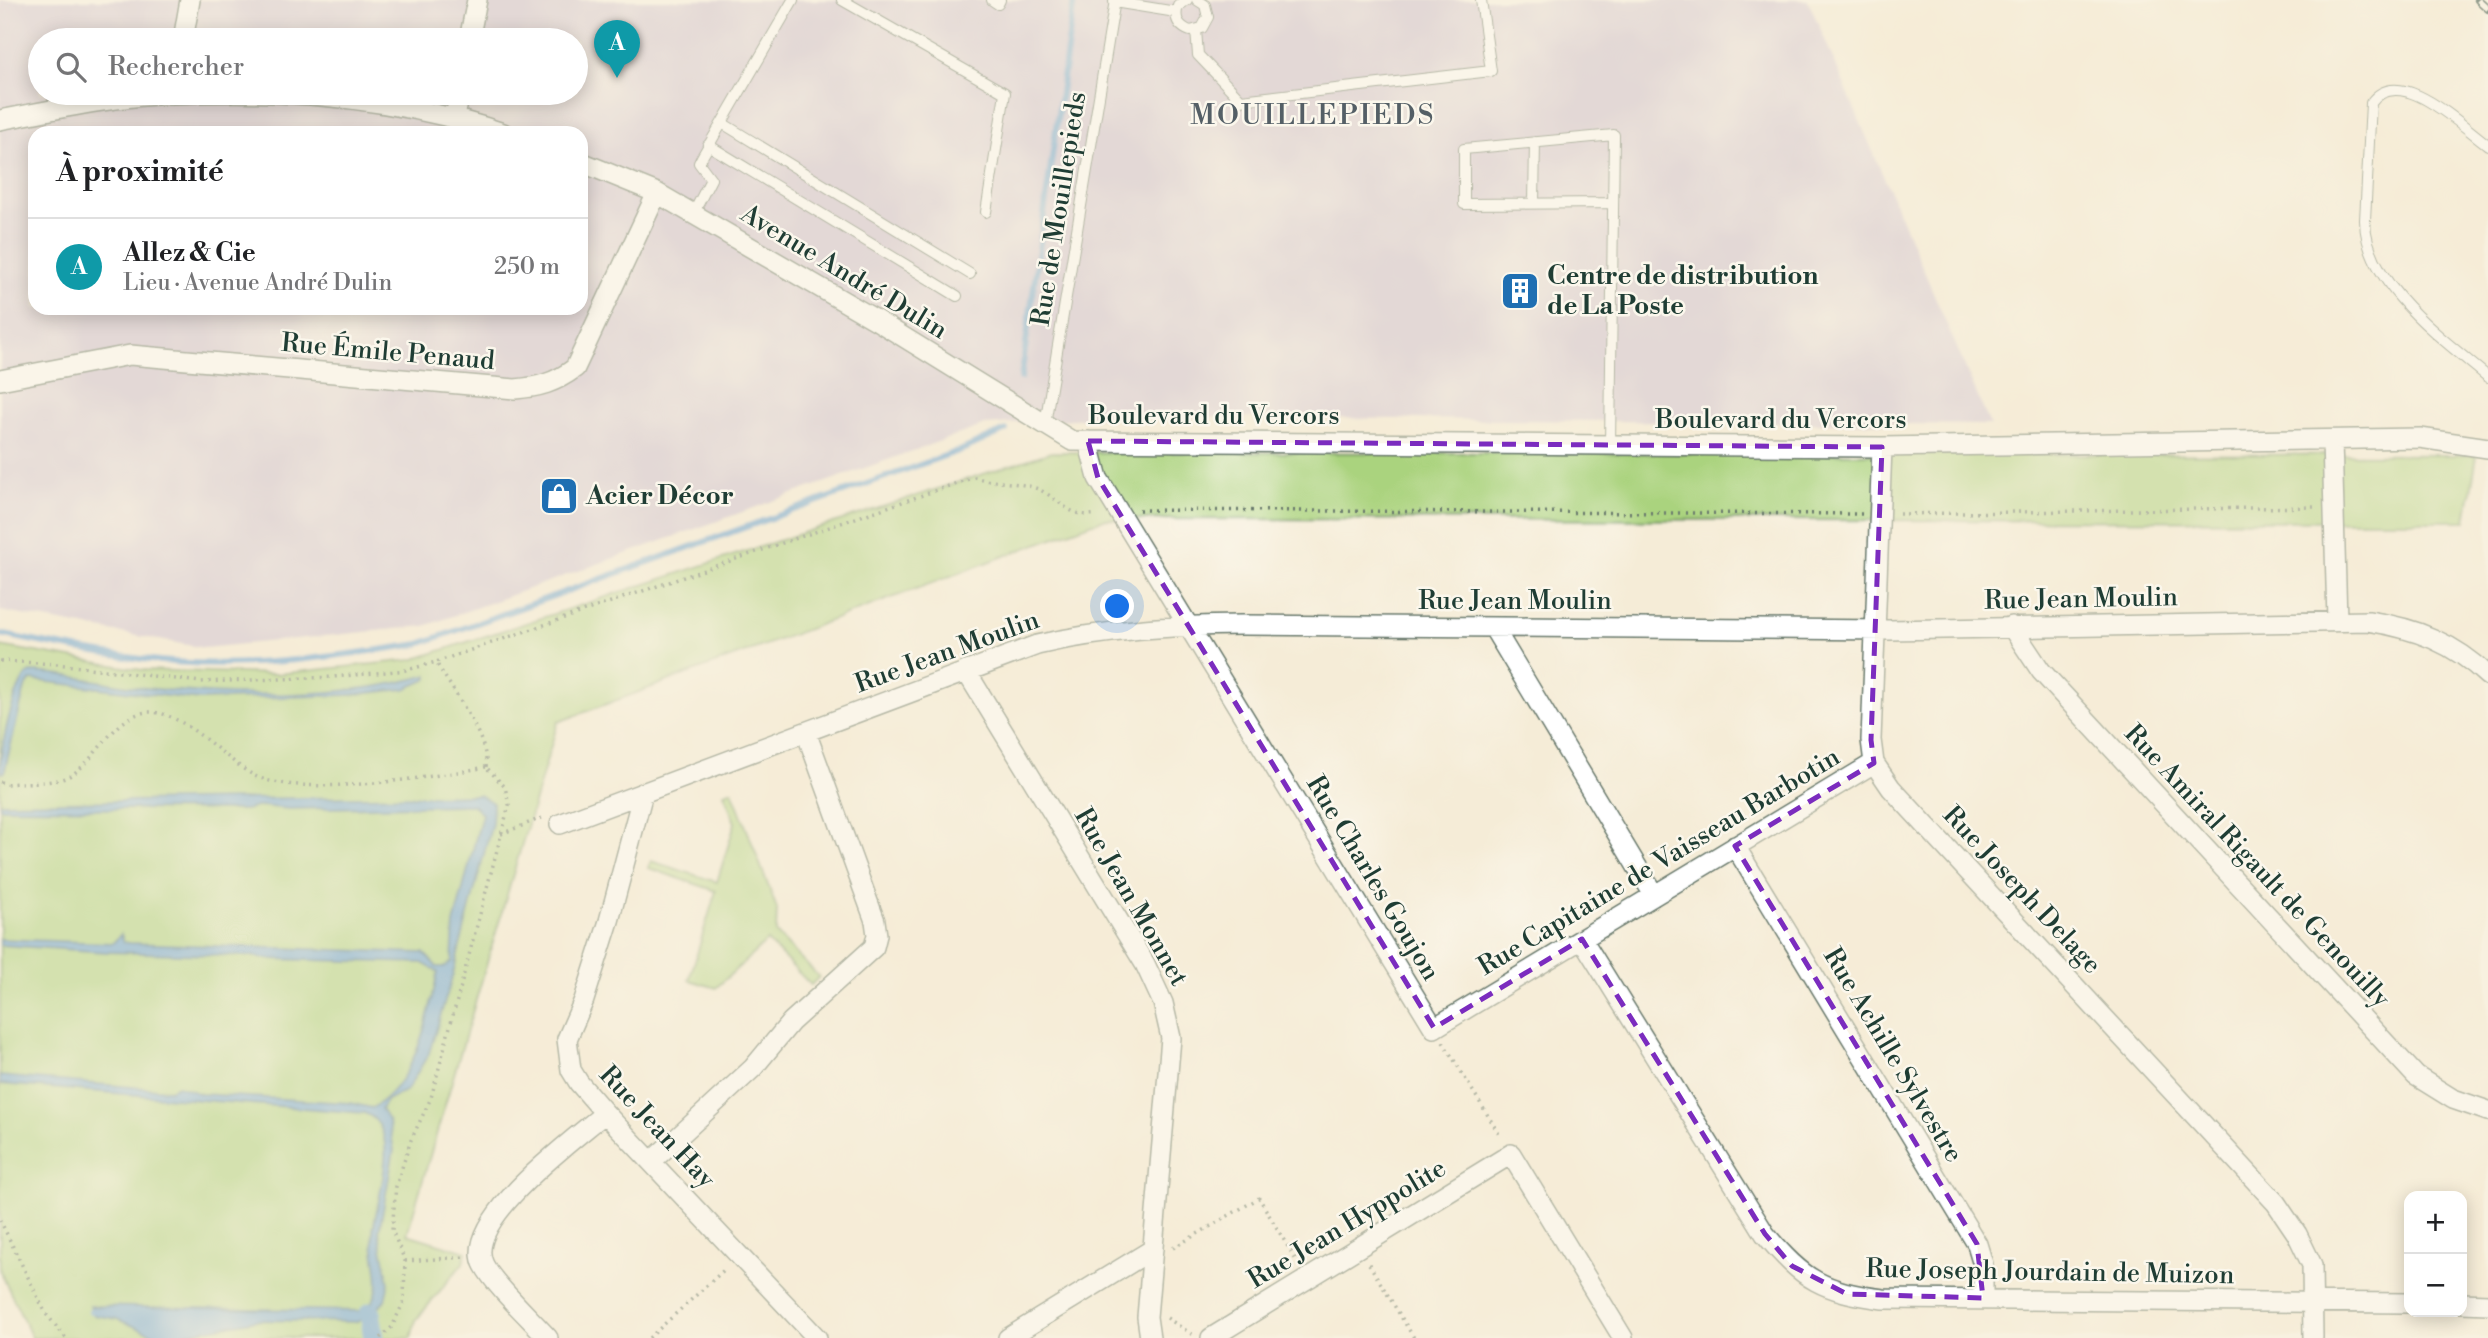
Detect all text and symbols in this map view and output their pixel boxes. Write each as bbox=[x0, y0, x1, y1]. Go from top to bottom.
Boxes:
pin: A bbox=[594, 20, 640, 78]
search box bbox=[28, 28, 588, 105]
icon: search bbox=[52, 48, 90, 86]
text: Rechercher bbox=[108, 51, 244, 83]
street label: Rue de Mouillepieds bbox=[1025, 89, 1093, 329]
district label: MOUILLEPIEDS bbox=[1190, 98, 1436, 133]
text: À proximité bbox=[56, 153, 224, 191]
street label: Avenue André Dulin bbox=[734, 197, 953, 346]
text: Allez & Cie bbox=[123, 237, 256, 269]
text: A bbox=[71, 253, 87, 281]
text: 250 m bbox=[494, 253, 560, 281]
place label: Centre de distribution de La Poste bbox=[1547, 260, 1819, 322]
text: Lieu · Avenue André Dulin bbox=[123, 269, 392, 297]
building icon: Centre de distribution de La Poste bbox=[1499, 270, 1541, 312]
street label: Rue Émile Penaud bbox=[280, 325, 497, 377]
street label: Boulevard du Vercors bbox=[1087, 400, 1340, 432]
street label: Boulevard du Vercors bbox=[1654, 404, 1907, 436]
shop icon: Acier Décor bbox=[538, 475, 580, 517]
place label: Acier Décor bbox=[585, 480, 734, 512]
street label: Rue Jean Moulin bbox=[1984, 581, 2178, 617]
street label: Rue Jean Moulin bbox=[1418, 585, 1612, 617]
your location bbox=[1100, 589, 1134, 623]
street label: Rue Jean Moulin bbox=[851, 604, 1043, 700]
street label: Rue Amiral Rigault de Genouilly bbox=[2117, 718, 2397, 1014]
street label: Rue Capitaine de Vaisseau Barbotin bbox=[1472, 741, 1846, 983]
street label: Rue Charles Goujon bbox=[1299, 770, 1447, 986]
street label: Rue Joseph Delage bbox=[1936, 799, 2108, 981]
street label: Rue Jean Monnet bbox=[1067, 802, 1195, 992]
street label: Rue Achille Sylvestre bbox=[1816, 942, 1970, 1168]
street label: Rue Jean Hay bbox=[592, 1059, 722, 1195]
street label: Rue Jean Hyppolite bbox=[1242, 1152, 1452, 1296]
map controls bbox=[2404, 1191, 2467, 1317]
button: + bbox=[2404, 1191, 2467, 1254]
street label: Rue Joseph Jourdain de Muizon bbox=[1865, 1253, 2235, 1291]
button: − bbox=[2404, 1254, 2467, 1317]

